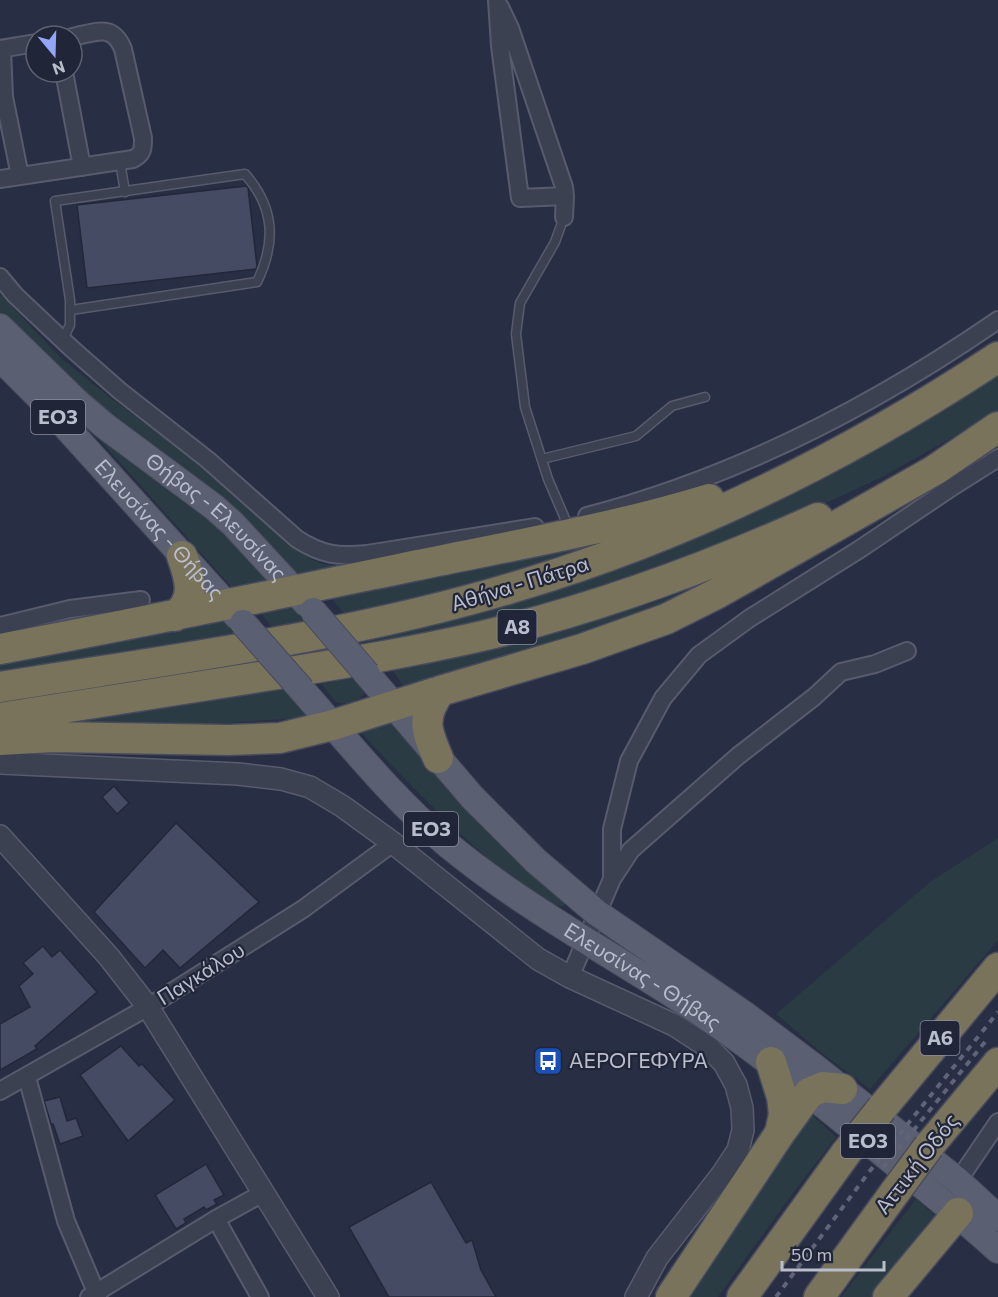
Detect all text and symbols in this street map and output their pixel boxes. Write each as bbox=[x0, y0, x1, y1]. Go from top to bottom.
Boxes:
north arrow bbox=[24, 24, 84, 84]
text: N bbox=[50, 58, 68, 80]
road number: ΕΟ3 bbox=[31, 400, 85, 434]
street label: Θήβας - Ελευσίνας bbox=[141, 447, 293, 585]
street label: Ελευσίνας - Θήβας bbox=[90, 453, 230, 604]
street label: Αθήνα - Πάτρα bbox=[448, 550, 591, 615]
road number: Α8 bbox=[498, 610, 536, 644]
road number: ΕΟ3 bbox=[404, 812, 458, 846]
street label: Ελευσίνας - Θήβας bbox=[560, 916, 726, 1034]
street label: Παγκάλου bbox=[152, 936, 249, 1009]
road number: Α6 bbox=[920, 1021, 960, 1055]
bus stop icon: ΑΕΡΟΓΕΦΥΡΑ bbox=[532, 1045, 564, 1077]
place label: ΑΕΡΟΓΕΦΥΡΑ bbox=[569, 1047, 708, 1072]
street label: Αττική Οδός bbox=[869, 1108, 963, 1218]
road number: ΕΟ3 bbox=[841, 1124, 895, 1158]
scale bar bbox=[782, 1234, 884, 1272]
text: 50 m bbox=[791, 1243, 832, 1265]

